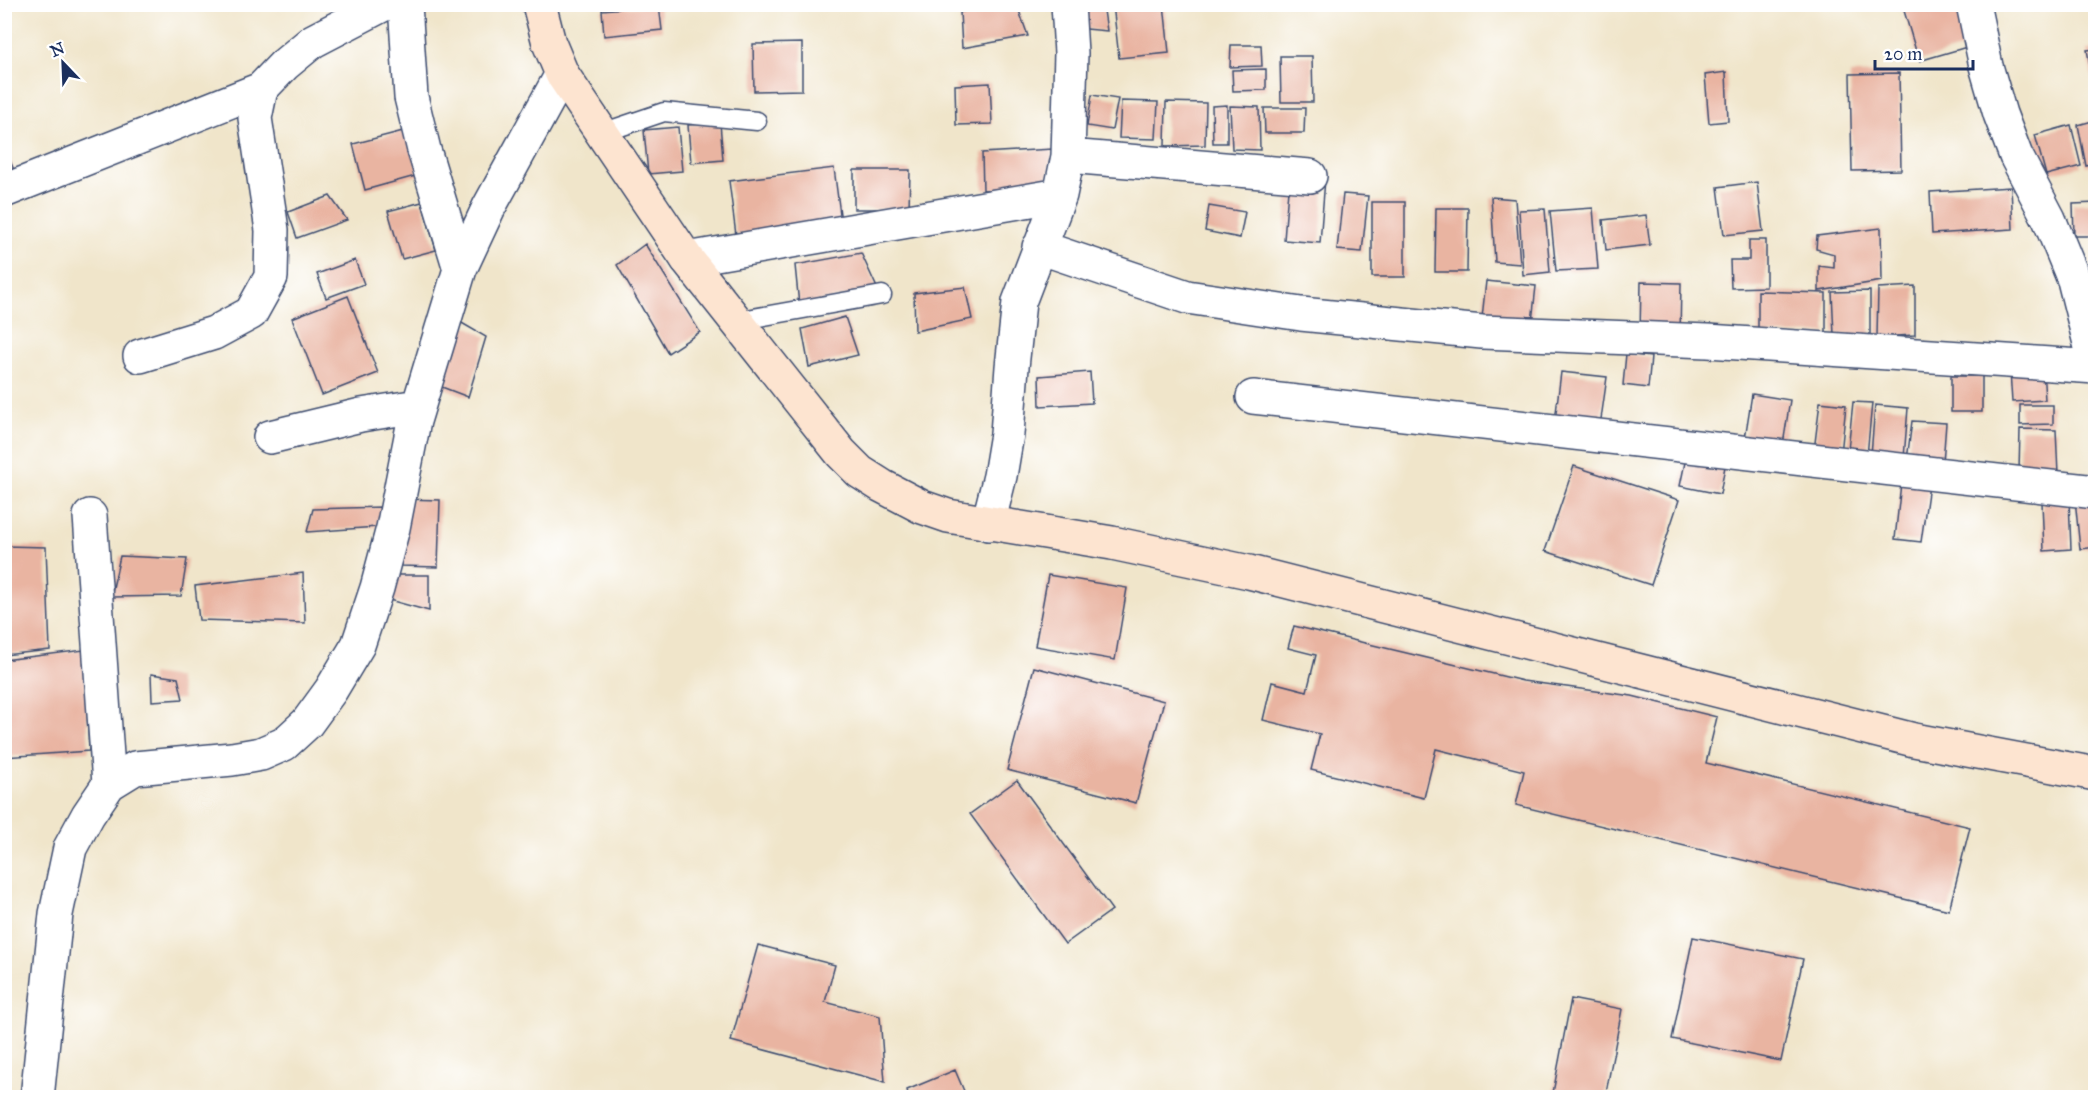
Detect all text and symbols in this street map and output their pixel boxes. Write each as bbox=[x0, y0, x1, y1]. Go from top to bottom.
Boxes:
north arrow bbox=[33, 33, 93, 93]
scale bar bbox=[1875, 33, 1972, 71]
text: N bbox=[47, 38, 68, 61]
text: 20 m bbox=[1884, 43, 1922, 65]

